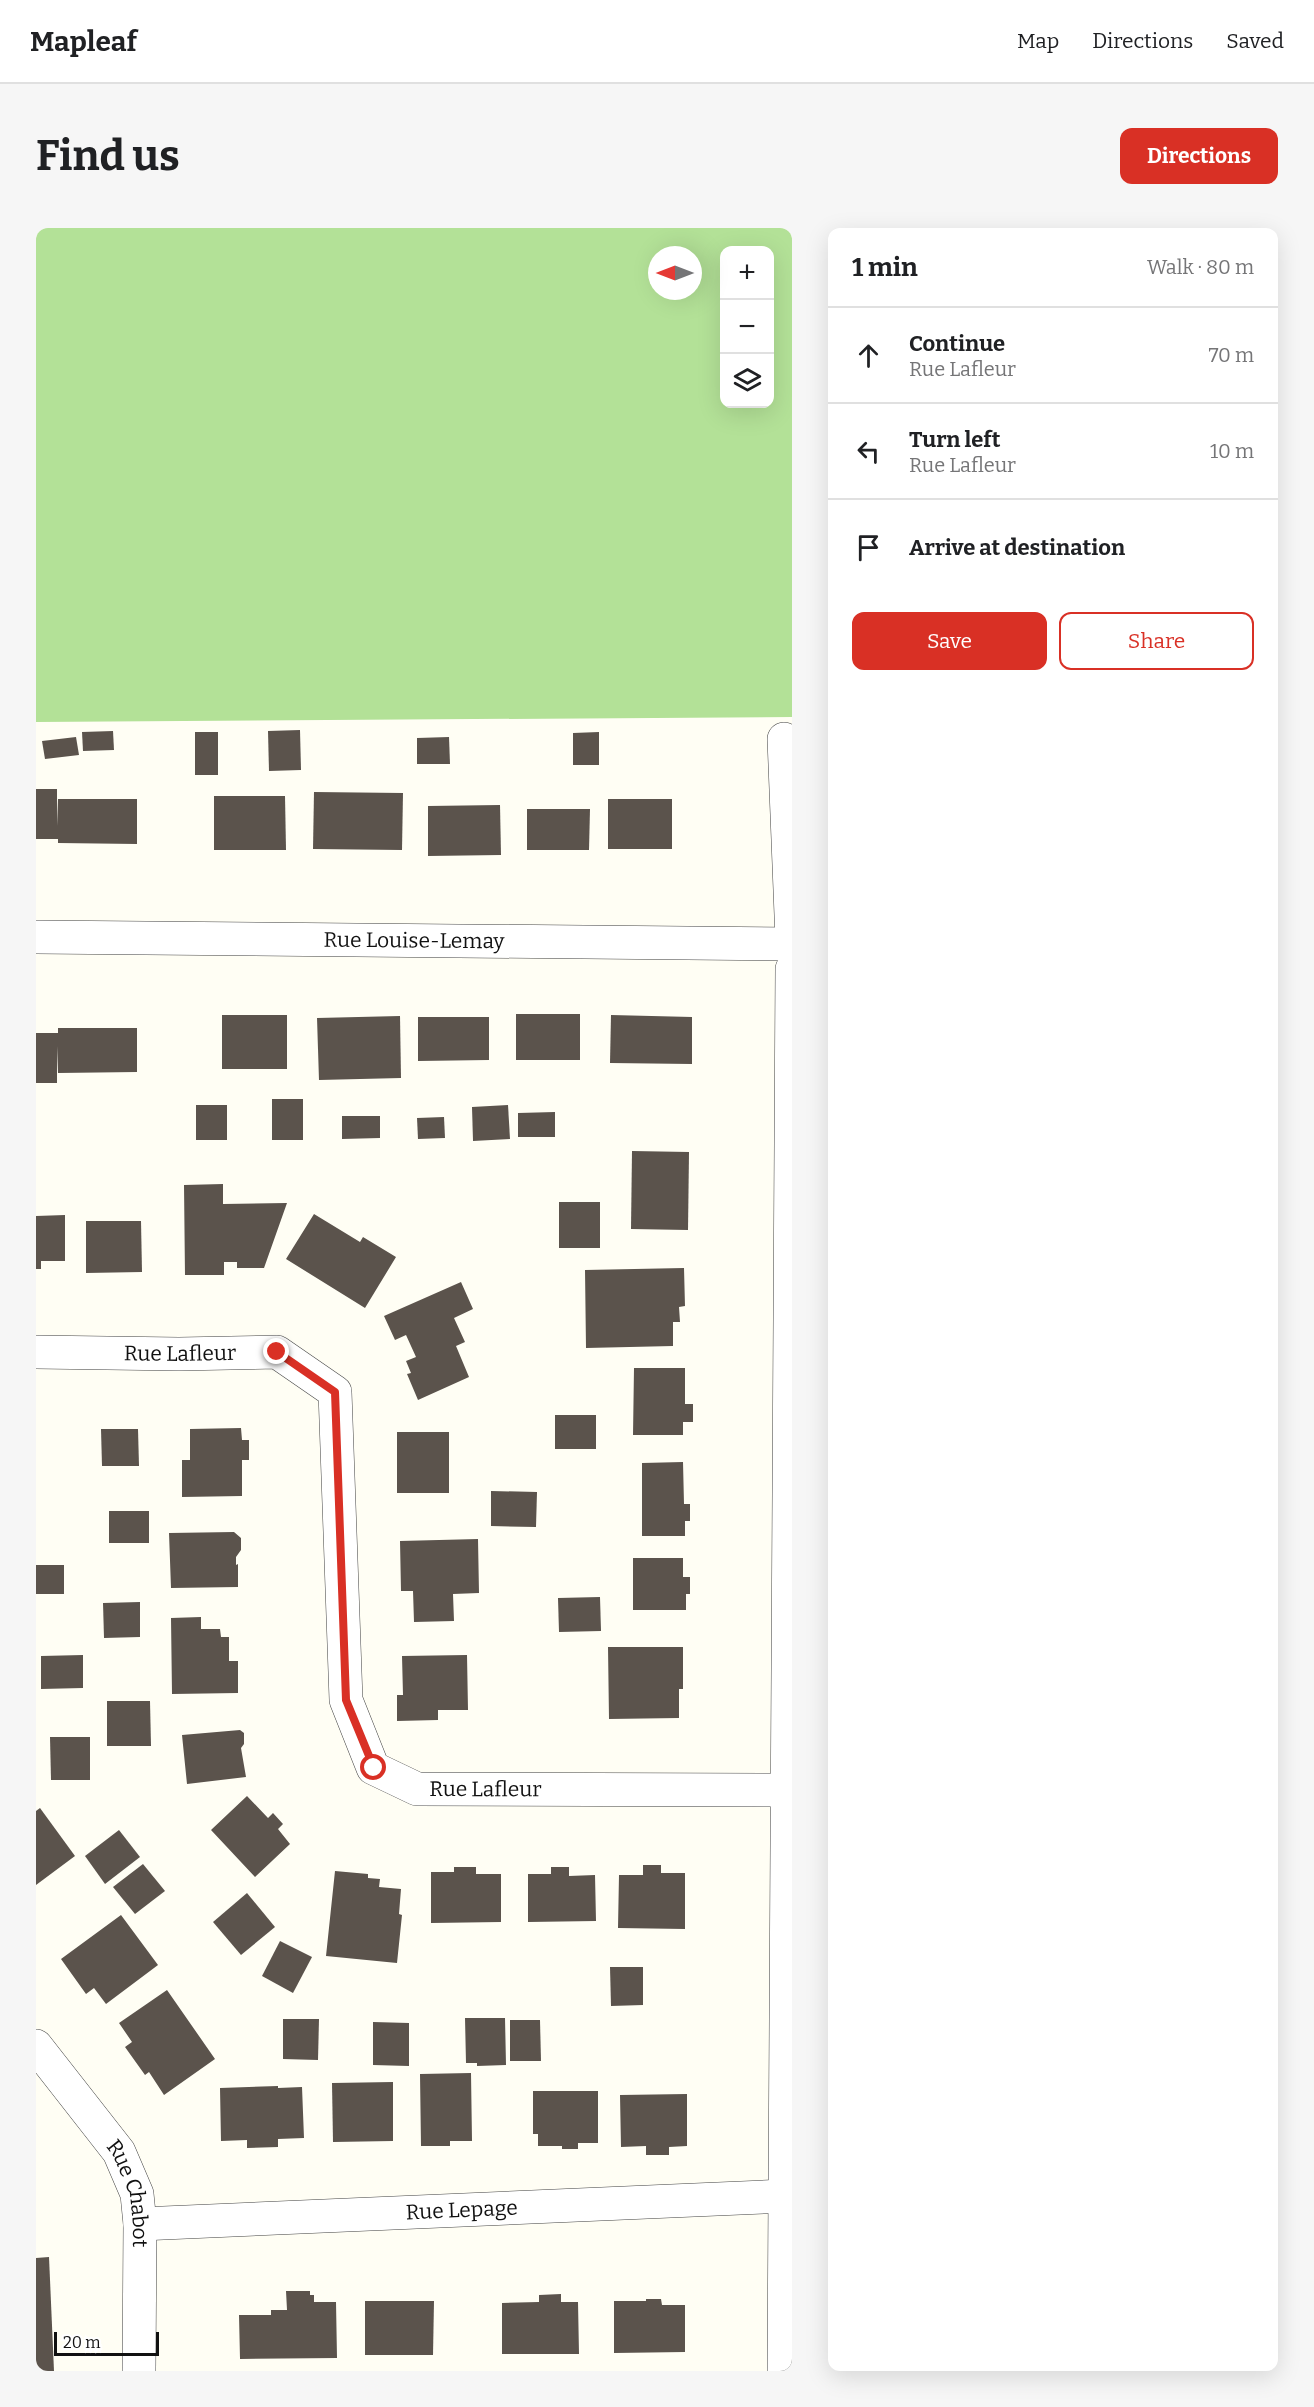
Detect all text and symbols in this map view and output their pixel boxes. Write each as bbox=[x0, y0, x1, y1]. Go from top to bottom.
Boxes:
text: Mapleaf bbox=[30, 25, 137, 58]
text: Map bbox=[1017, 28, 1059, 54]
text: Directions bbox=[1092, 28, 1193, 54]
text: Saved bbox=[1226, 28, 1284, 54]
button: Directions bbox=[1120, 128, 1278, 184]
text: Find us bbox=[36, 131, 180, 181]
north arrow bbox=[648, 246, 702, 300]
map controls bbox=[720, 246, 774, 408]
button: + bbox=[720, 246, 774, 300]
text: 1 min bbox=[852, 252, 918, 283]
text: Walk · 80 m bbox=[1147, 255, 1254, 279]
button: − bbox=[720, 300, 774, 354]
text: Continue bbox=[909, 330, 1005, 357]
icon: ahead bbox=[852, 339, 885, 372]
text: 70 m bbox=[1208, 343, 1254, 367]
button: layers bbox=[720, 354, 774, 408]
text: Rue Lafleur bbox=[909, 357, 1016, 381]
text: Turn left bbox=[909, 426, 1001, 453]
icon: left bbox=[852, 435, 885, 468]
text: 10 m bbox=[1210, 439, 1254, 463]
text: Rue Lafleur bbox=[909, 453, 1016, 477]
icon: arrive bbox=[852, 531, 885, 564]
text: Arrive at destination bbox=[909, 534, 1125, 561]
button: Save bbox=[852, 612, 1047, 670]
button: Share bbox=[1059, 612, 1254, 670]
street label: Rue Louise-Lemay bbox=[323, 927, 505, 954]
route end bbox=[263, 1338, 289, 1364]
street label: Rue Lafleur bbox=[124, 1340, 236, 1367]
route start bbox=[360, 1754, 386, 1780]
street label: Rue Lafleur bbox=[429, 1776, 542, 1802]
street label: Rue Chabot bbox=[101, 2134, 153, 2248]
street label: Rue Lepage bbox=[405, 2195, 518, 2225]
scale bar bbox=[54, 2329, 159, 2356]
text: 20 m bbox=[63, 2333, 100, 2352]

